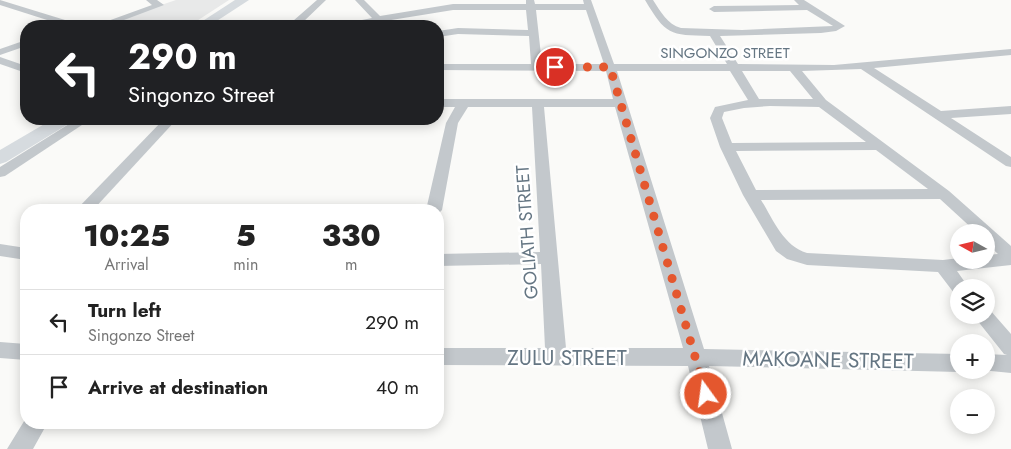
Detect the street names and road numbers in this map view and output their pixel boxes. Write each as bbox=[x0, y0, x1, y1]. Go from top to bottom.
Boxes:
street label: SINGONZO STREET bbox=[660, 42, 790, 64]
street label: GOLIATH STREET bbox=[509, 163, 545, 300]
street label: ZULU STREET bbox=[507, 343, 627, 373]
street label: MAKOANE STREET bbox=[742, 344, 914, 376]

